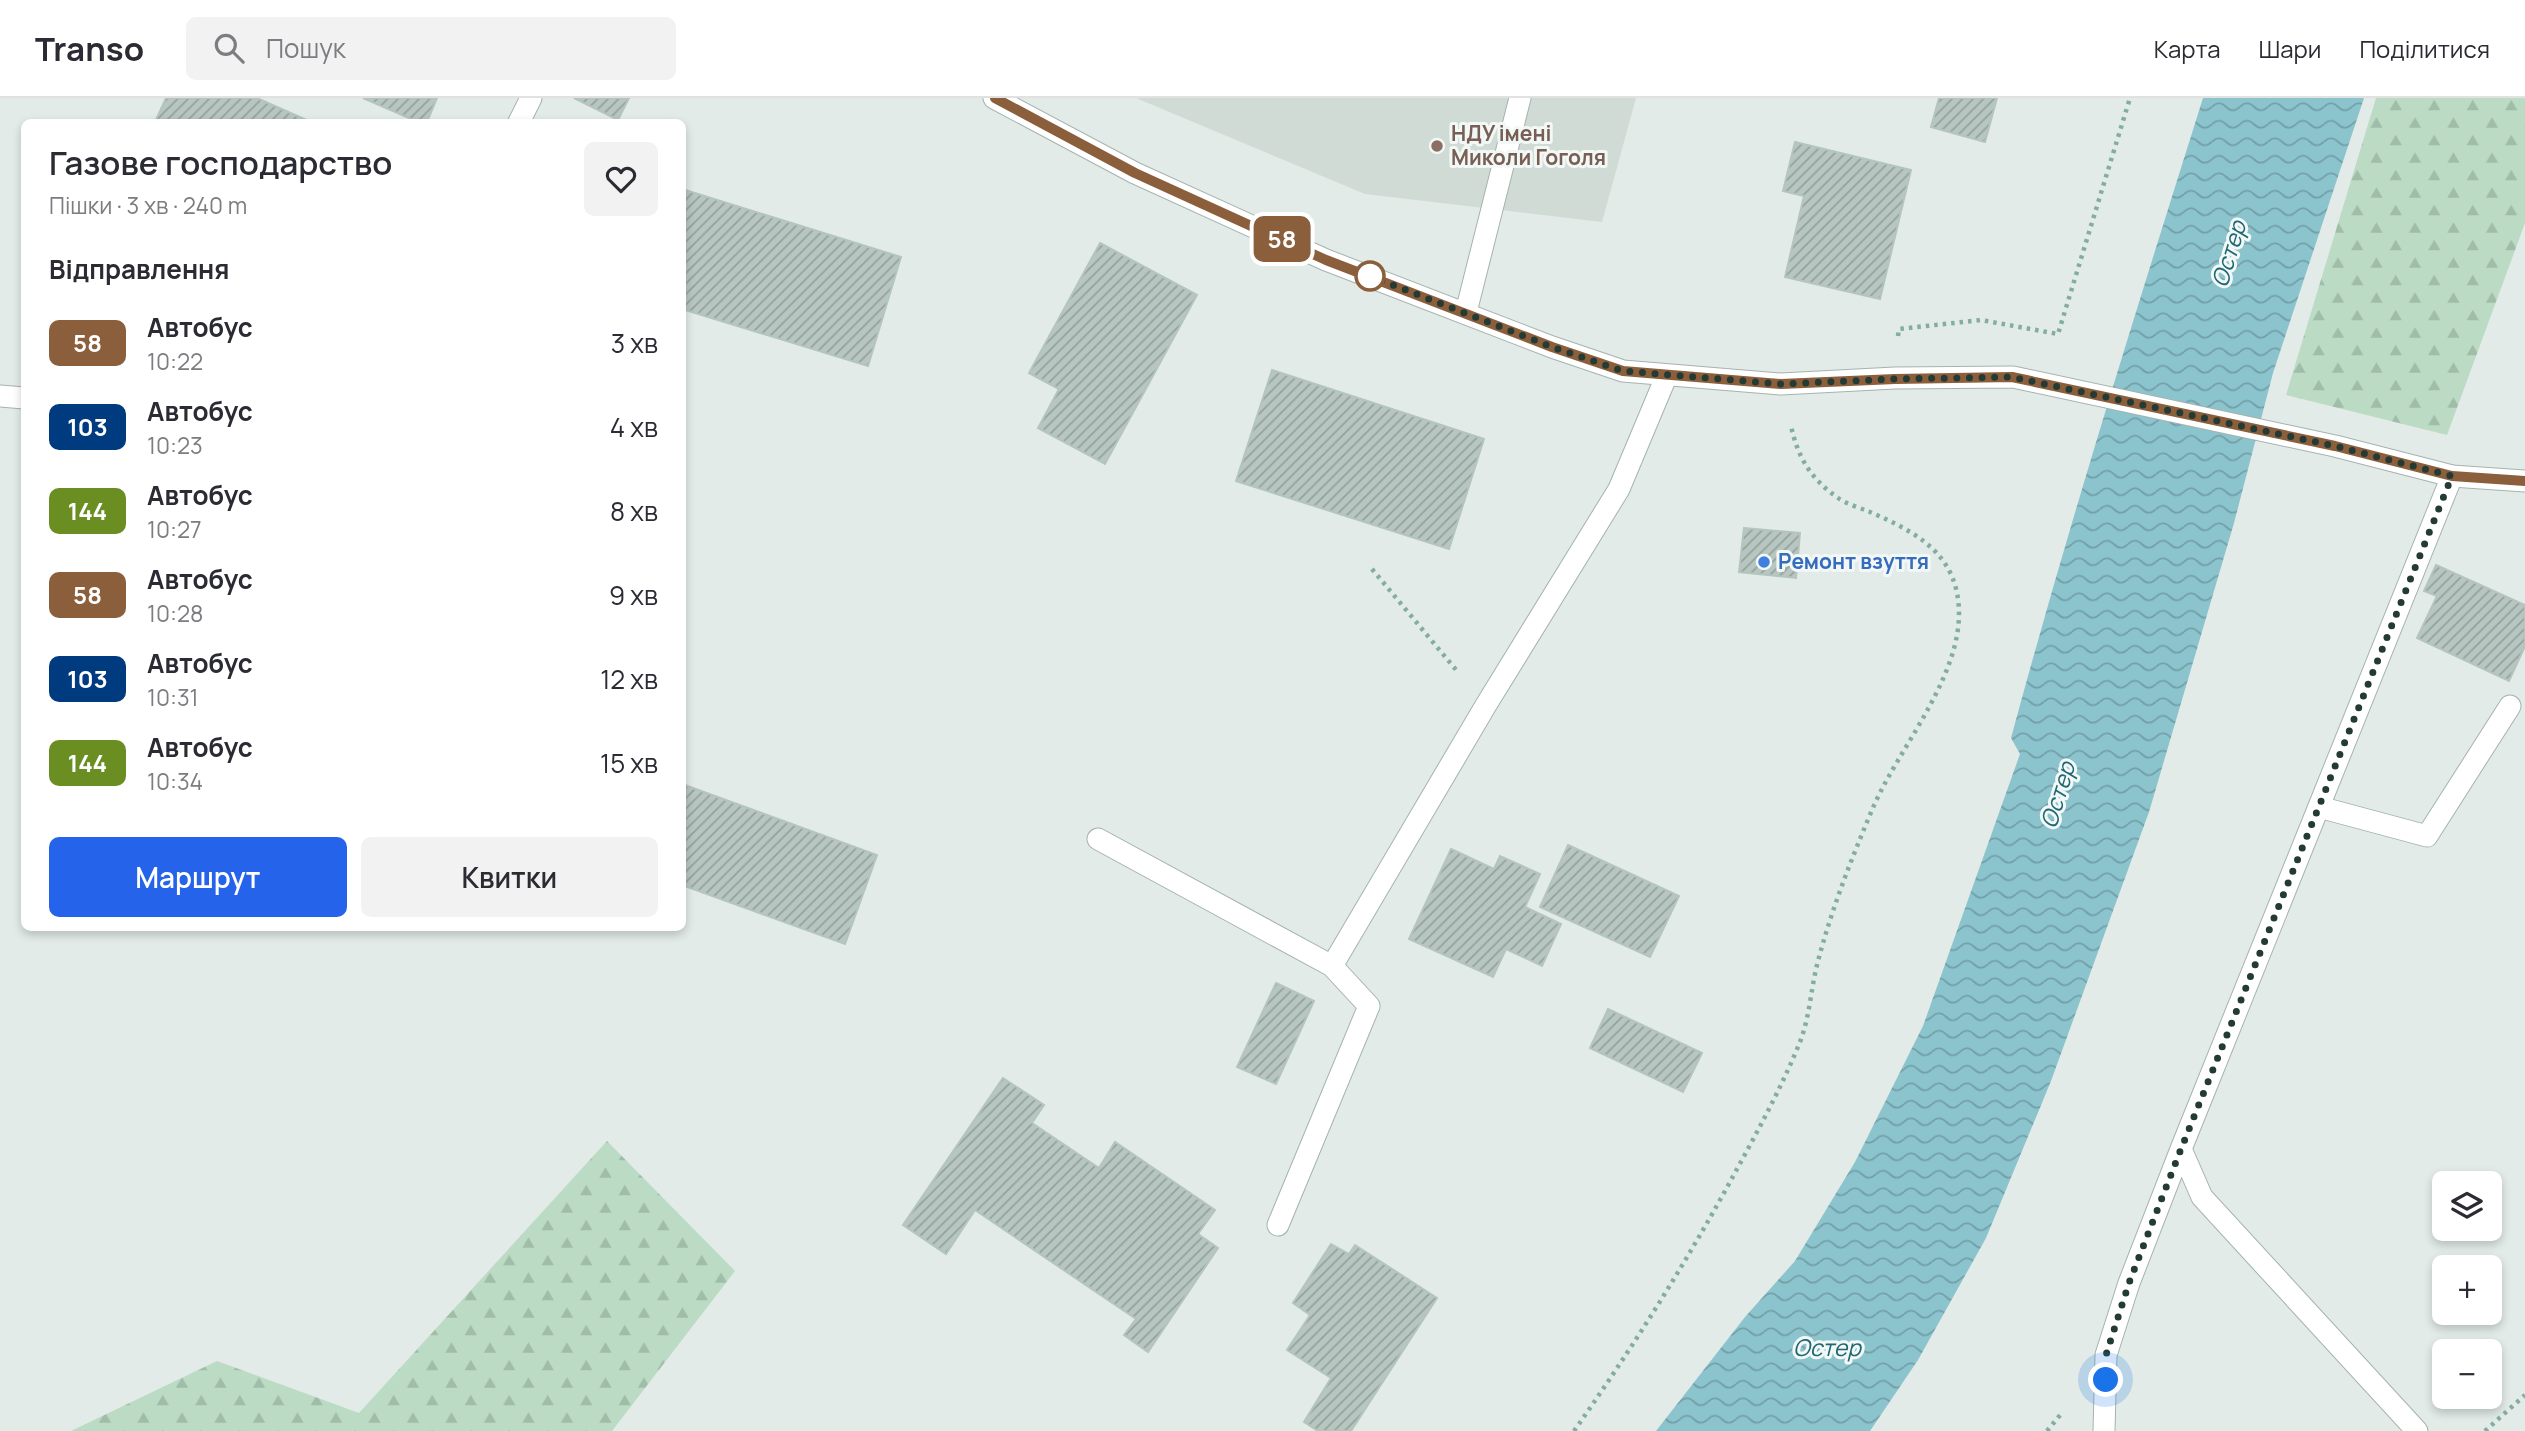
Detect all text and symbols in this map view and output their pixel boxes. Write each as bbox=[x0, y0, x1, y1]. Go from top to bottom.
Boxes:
search box bbox=[186, 17, 676, 80]
text: Transo bbox=[35, 26, 144, 71]
icon: search bbox=[210, 29, 248, 67]
text: Пошук bbox=[266, 30, 346, 66]
text: Карта bbox=[2154, 32, 2221, 65]
text: Шари bbox=[2259, 32, 2321, 65]
text: Поділитися bbox=[2359, 32, 2490, 65]
place label: НДУ імені Миколи Гоголя bbox=[1451, 119, 1606, 171]
marker: НДУ імені Миколи Гоголя bbox=[1429, 138, 1445, 154]
text: Газове господарство bbox=[49, 140, 392, 185]
button: heart bbox=[584, 142, 658, 216]
text: Пішки · 3 хв · 240 m bbox=[49, 189, 247, 221]
water label: Остер bbox=[2203, 215, 2254, 291]
line badge: 58 bbox=[1250, 216, 1314, 262]
text: 58 bbox=[1268, 222, 1296, 255]
text: Відправлення bbox=[49, 251, 229, 287]
unlabelled marker bbox=[1355, 261, 1385, 291]
text: Автобус bbox=[147, 309, 253, 345]
text: 3 хв bbox=[611, 325, 658, 361]
text: 58 bbox=[73, 326, 102, 359]
text: 10:22 bbox=[147, 345, 203, 377]
text: Автобус bbox=[147, 393, 253, 429]
text: 4 хв bbox=[610, 409, 658, 445]
text: 103 bbox=[67, 410, 108, 443]
text: 10:23 bbox=[147, 429, 203, 461]
text: Автобус bbox=[147, 477, 253, 513]
text: 8 хв bbox=[610, 493, 658, 529]
text: 144 bbox=[68, 494, 107, 527]
text: 10:27 bbox=[147, 513, 202, 545]
place label: Ремонт взуття bbox=[1778, 547, 1929, 575]
marker: Ремонт взуття bbox=[1756, 554, 1772, 570]
text: Автобус bbox=[147, 561, 253, 597]
text: 9 хв bbox=[609, 577, 658, 613]
text: 58 bbox=[73, 578, 102, 611]
text: 10:28 bbox=[147, 597, 203, 629]
text: Автобус bbox=[147, 645, 253, 681]
text: 12 хв bbox=[600, 661, 658, 697]
text: 103 bbox=[67, 662, 108, 695]
text: 10:31 bbox=[147, 681, 199, 713]
text: Автобус bbox=[147, 729, 253, 765]
text: 15 хв bbox=[600, 745, 658, 781]
text: 144 bbox=[68, 746, 107, 779]
water label: Остер bbox=[2032, 756, 2083, 832]
text: 10:34 bbox=[147, 765, 203, 797]
button: Маршрут bbox=[49, 837, 347, 917]
button: Квитки bbox=[361, 837, 658, 917]
map controls bbox=[2432, 1171, 2502, 1409]
button: layers bbox=[2432, 1171, 2502, 1241]
button: + bbox=[2432, 1255, 2502, 1325]
water label: Остер bbox=[1793, 1331, 1862, 1363]
button: − bbox=[2432, 1339, 2502, 1409]
your location bbox=[2088, 1362, 2123, 1397]

